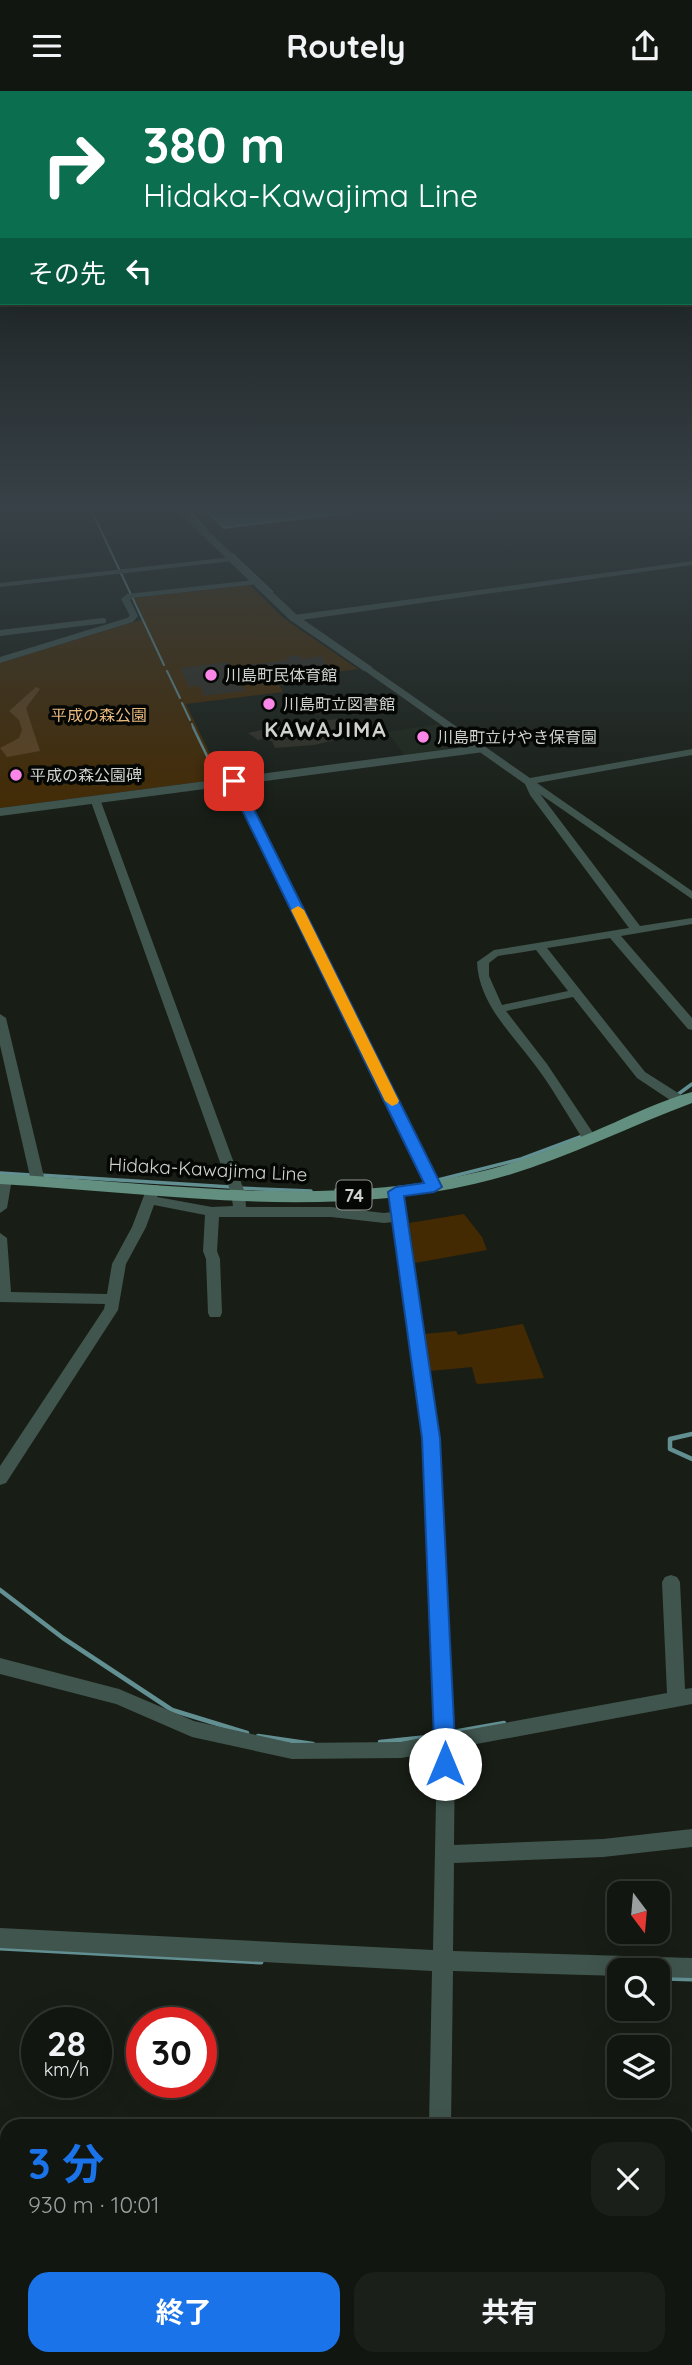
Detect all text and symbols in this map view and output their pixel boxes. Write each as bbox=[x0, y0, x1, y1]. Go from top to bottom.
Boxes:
text: Routely bbox=[286, 26, 406, 66]
icon: menu bbox=[28, 27, 66, 65]
icon: share bbox=[626, 27, 664, 65]
text: 380 m bbox=[143, 114, 285, 175]
icon: right bbox=[28, 119, 119, 210]
text: Hidaka-Kawajima Line bbox=[143, 175, 478, 215]
icon: left bbox=[120, 252, 158, 290]
text: その先 bbox=[28, 257, 106, 290]
place label: 川島町民体育館 bbox=[225, 665, 337, 685]
marker: 川島町民体育館 bbox=[203, 667, 219, 683]
place label: 川島町立図書館 bbox=[283, 694, 395, 714]
marker: 川島町立図書館 bbox=[261, 696, 277, 712]
park label: 平成の森公園 bbox=[51, 705, 147, 725]
district label: KAWAJIMA bbox=[264, 716, 388, 742]
place label: 川島町立けやき保育園 bbox=[437, 727, 597, 747]
marker: 川島町立けやき保育園 bbox=[415, 729, 431, 745]
pin bbox=[204, 751, 264, 811]
icon: arrive bbox=[215, 762, 253, 800]
place label: 平成の森公園碑 bbox=[30, 765, 142, 785]
marker: 平成の森公園碑 bbox=[8, 767, 24, 783]
street label: Hidaka-Kawajima Line bbox=[108, 1152, 308, 1186]
road number: 74 bbox=[336, 1181, 372, 1210]
position arrow bbox=[408, 1727, 482, 1801]
north arrow bbox=[607, 1881, 670, 1944]
map controls bbox=[607, 1881, 670, 2098]
button: search bbox=[607, 1958, 670, 2021]
speed limit sign: 30 bbox=[126, 2007, 217, 2098]
text: 28 bbox=[47, 2021, 86, 2065]
button: layers bbox=[607, 2035, 670, 2098]
text: km/h bbox=[44, 2058, 89, 2081]
text: 3 分 bbox=[28, 2137, 104, 2190]
button: close bbox=[591, 2142, 665, 2216]
text: 930 m · 10:01 bbox=[28, 2190, 160, 2219]
button: 終了 bbox=[28, 2272, 340, 2352]
button: 共有 bbox=[354, 2272, 665, 2352]

